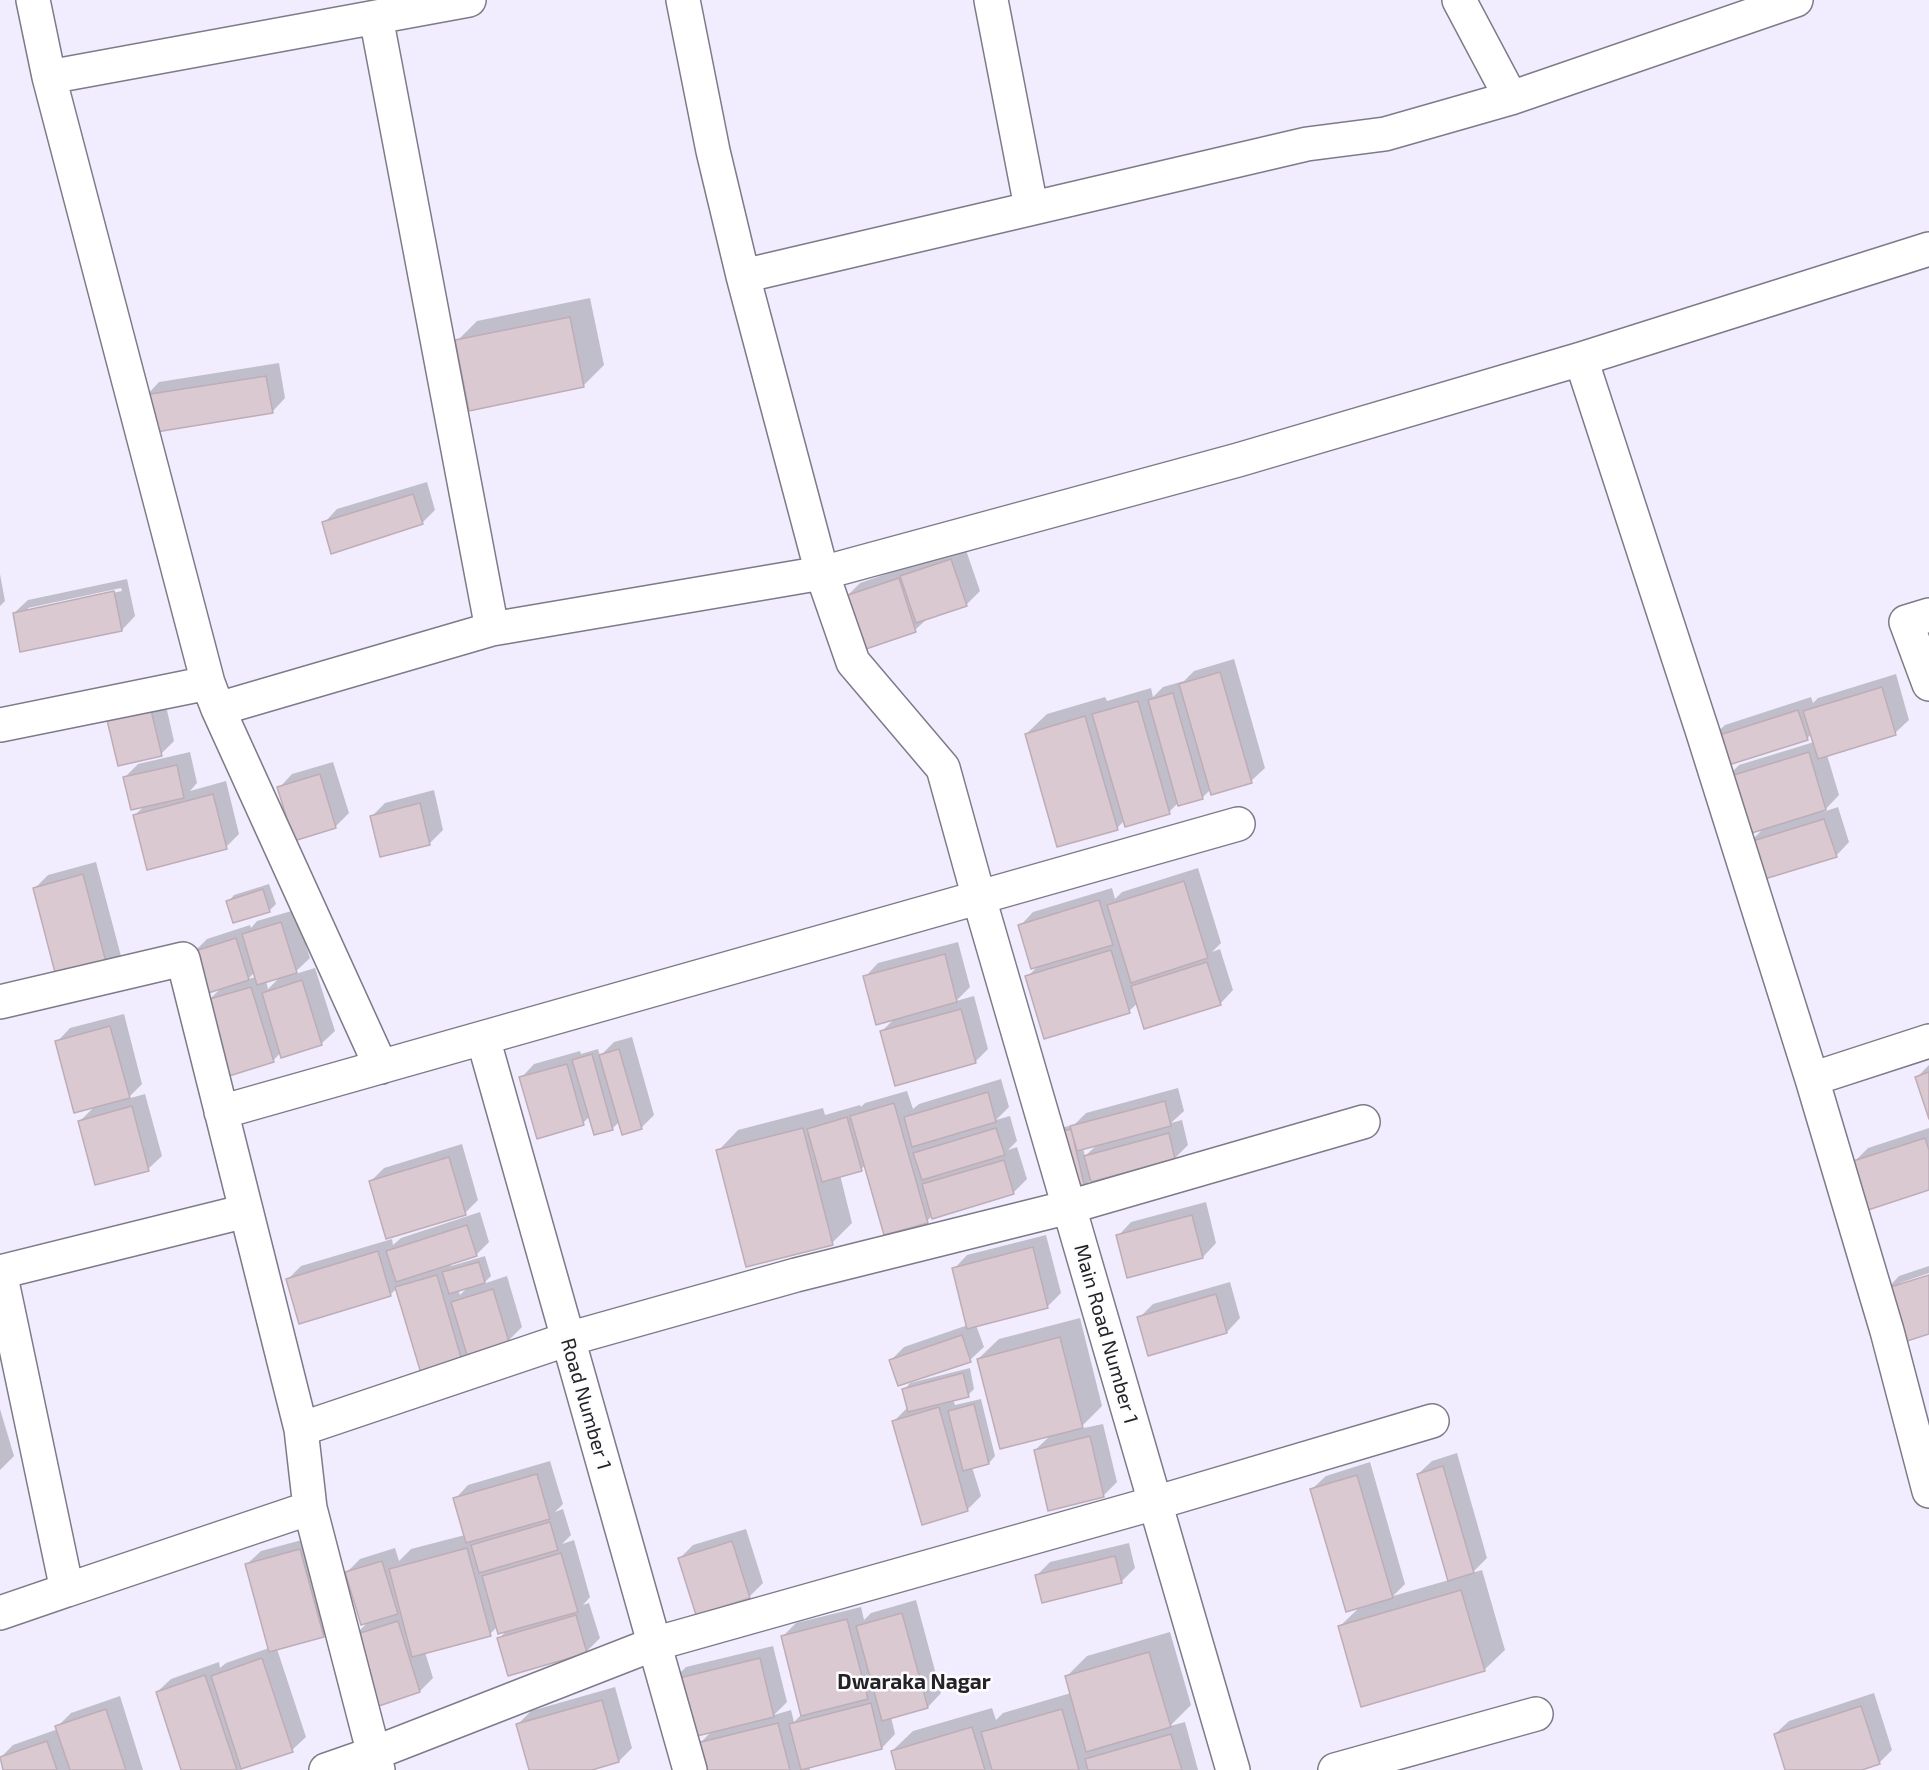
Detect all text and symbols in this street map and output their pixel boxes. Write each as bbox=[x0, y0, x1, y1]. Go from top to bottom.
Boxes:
street label: Main Road Number 1 bbox=[1069, 1241, 1143, 1427]
street label: Road Number 1 bbox=[556, 1335, 616, 1473]
district label: Dwaraka Nagar bbox=[837, 1669, 991, 1695]

